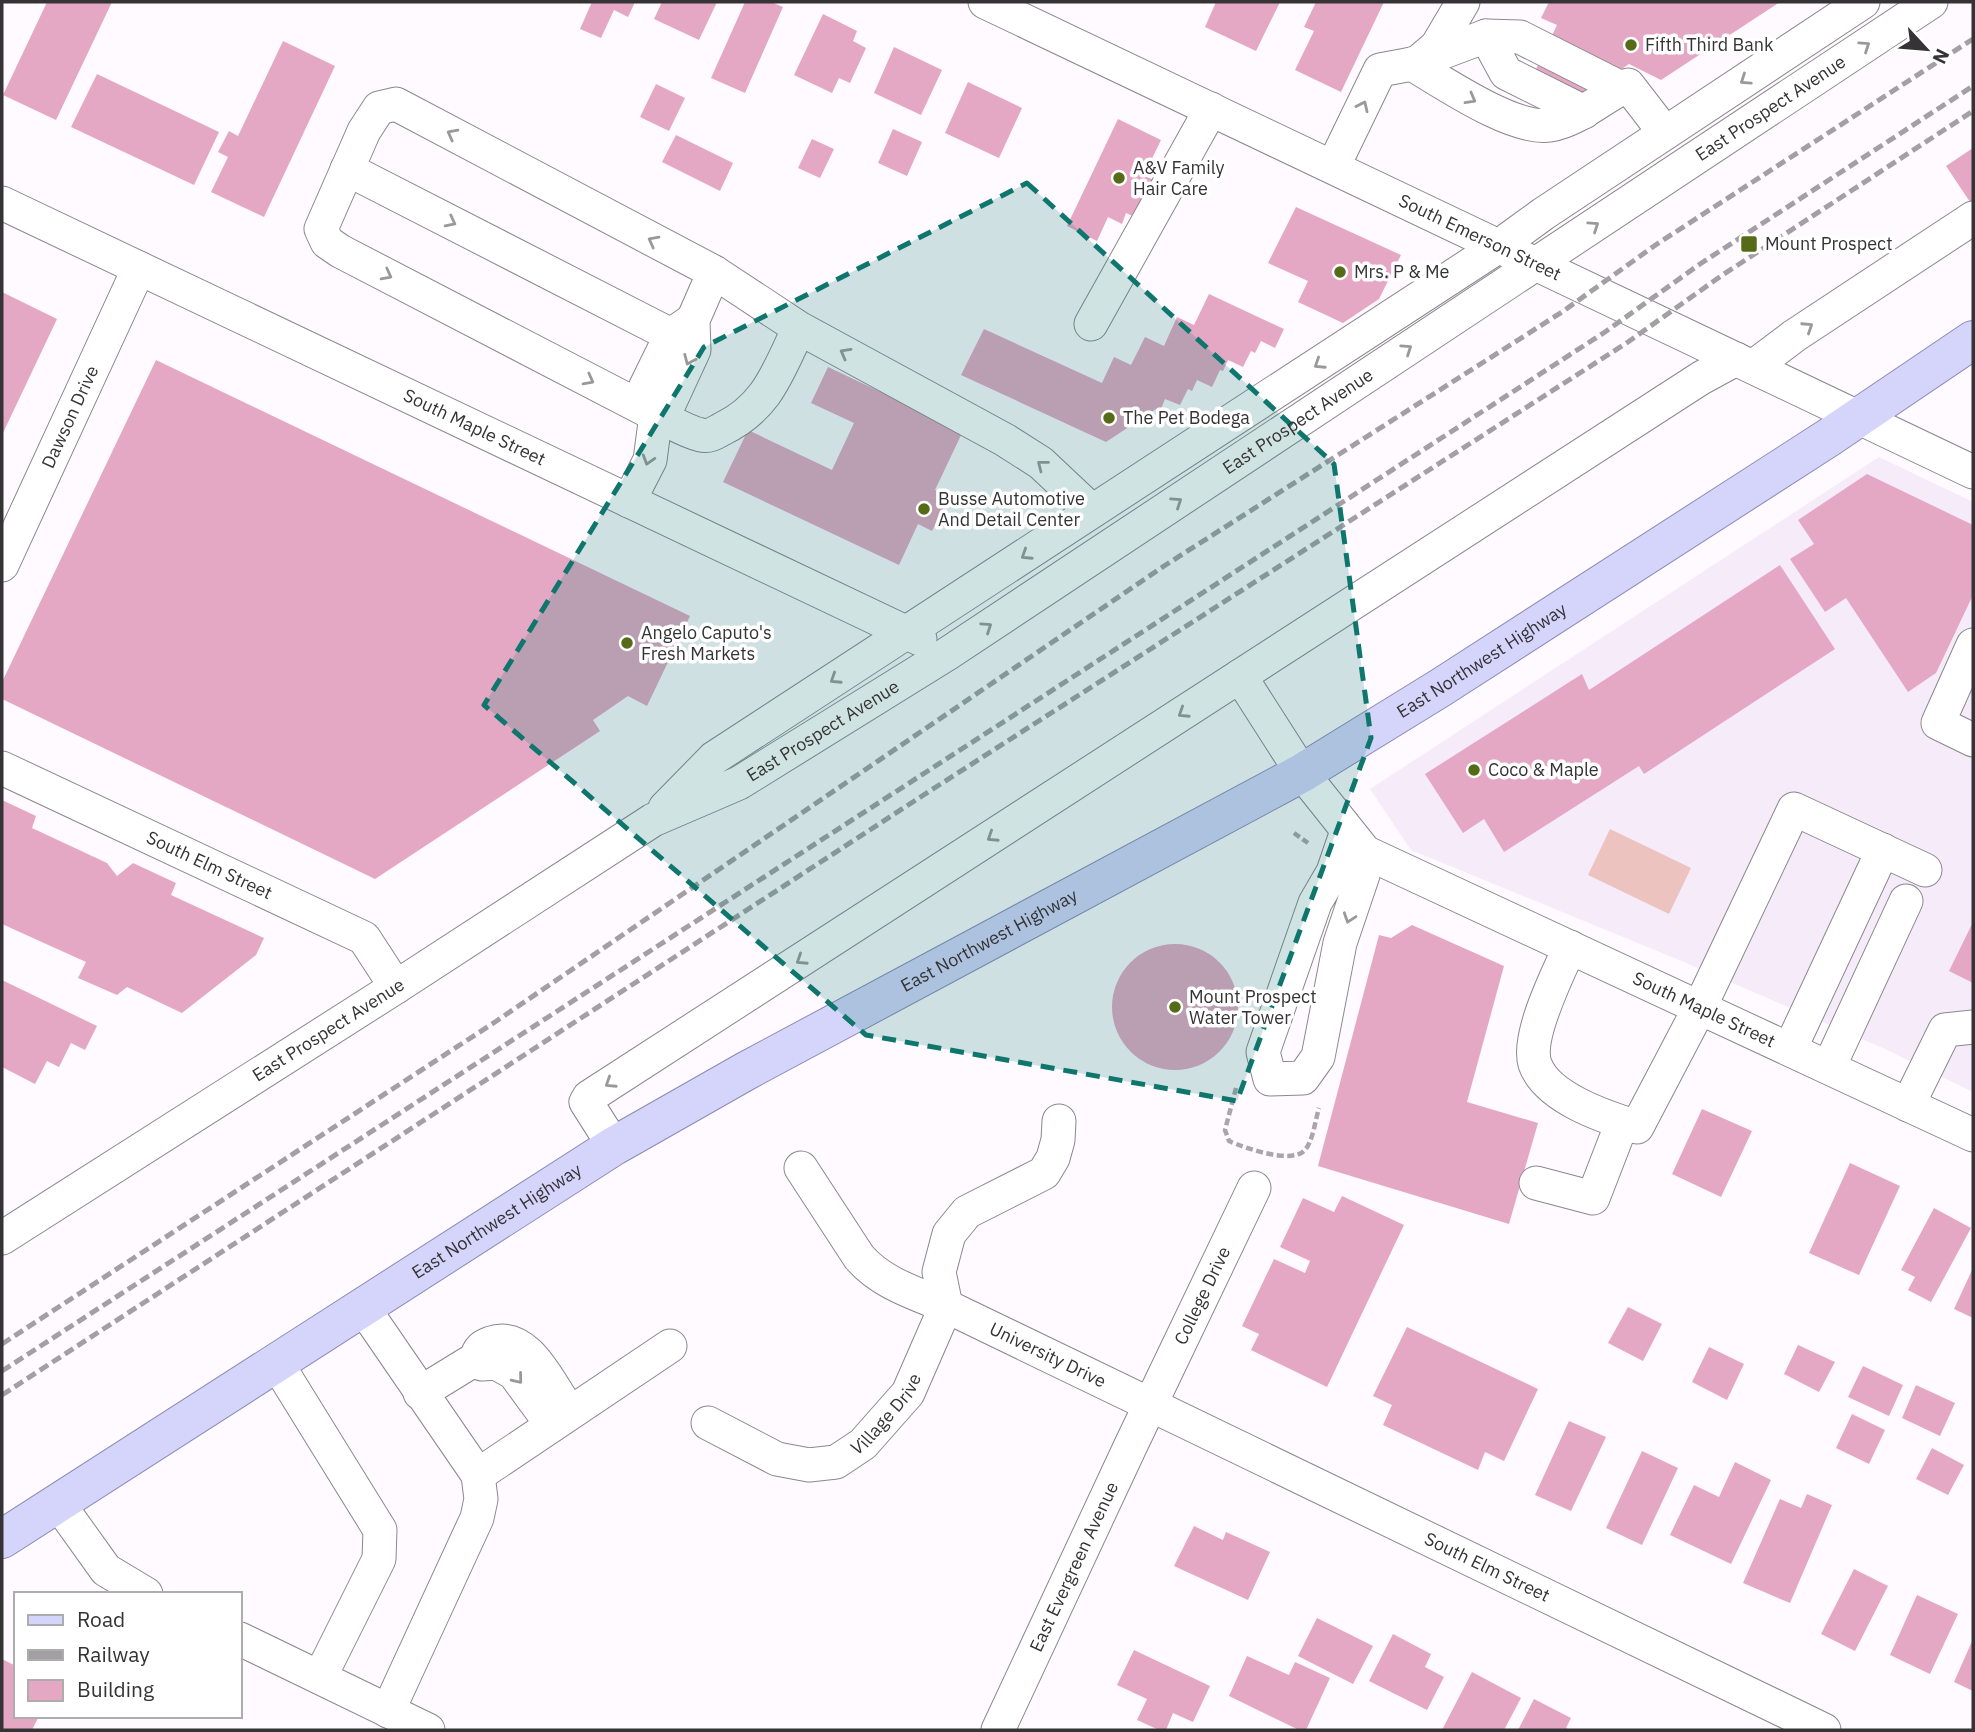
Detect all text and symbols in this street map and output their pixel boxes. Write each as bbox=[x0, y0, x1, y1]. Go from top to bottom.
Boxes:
north arrow bbox=[1891, 14, 1961, 84]
place label: Fifth Third Bank bbox=[1645, 33, 1774, 56]
marker: Fifth Third Bank bbox=[1623, 37, 1639, 53]
one-way arrow bbox=[1857, 42, 1870, 54]
text: N bbox=[1927, 45, 1955, 68]
street label: East Prospect Avenue bbox=[1691, 50, 1850, 166]
one-way arrow bbox=[1740, 72, 1753, 84]
one-way arrow bbox=[1463, 90, 1476, 104]
one-way arrow bbox=[1355, 101, 1369, 113]
one-way arrow bbox=[447, 129, 459, 143]
place label: A&V Family Hair Care bbox=[1133, 156, 1224, 200]
marker: A&V Family Hair Care bbox=[1111, 170, 1127, 186]
street label: South Emerson Street bbox=[1395, 189, 1565, 285]
one-way arrow bbox=[444, 214, 456, 228]
one-way arrow bbox=[1586, 222, 1599, 234]
place label: Mount Prospect bbox=[1765, 232, 1893, 255]
marker: Mount Prospect bbox=[1739, 234, 1759, 254]
one-way arrow bbox=[648, 235, 660, 249]
place label: Mrs. P & Me bbox=[1354, 260, 1450, 283]
marker: Mrs. P & Me bbox=[1332, 264, 1348, 280]
one-way arrow bbox=[380, 267, 392, 280]
one-way arrow bbox=[1800, 323, 1813, 335]
one-way arrow bbox=[1400, 344, 1413, 357]
one-way arrow bbox=[839, 348, 852, 361]
one-way arrow bbox=[683, 353, 697, 365]
one-way arrow bbox=[1314, 356, 1327, 368]
street label: Dawson Drive bbox=[36, 362, 103, 472]
street label: East Prospect Avenue bbox=[1218, 363, 1377, 479]
one-way arrow bbox=[582, 372, 594, 385]
street label: South Maple Street bbox=[400, 383, 549, 471]
place label: The Pet Bodega bbox=[1123, 406, 1250, 429]
marker: The Pet Bodega bbox=[1101, 410, 1117, 426]
one-way arrow bbox=[642, 453, 656, 465]
one-way arrow bbox=[1037, 461, 1050, 474]
place label: Busse Automotive And Detail Center bbox=[938, 487, 1085, 531]
one-way arrow bbox=[1169, 497, 1182, 510]
marker: Busse Automotive And Detail Center bbox=[916, 501, 932, 517]
one-way arrow bbox=[1020, 546, 1033, 559]
street label: East Northwest Highway bbox=[1392, 597, 1571, 723]
place label: Angelo Caputo's Fresh Markets bbox=[641, 621, 772, 665]
one-way arrow bbox=[979, 623, 992, 635]
marker: Angelo Caputo's Fresh Markets bbox=[619, 635, 635, 651]
one-way arrow bbox=[830, 670, 843, 683]
street label: East Prospect Avenue bbox=[742, 674, 903, 787]
one-way arrow bbox=[1178, 705, 1191, 717]
place label: Coco & Maple bbox=[1488, 758, 1599, 781]
marker: Coco & Maple bbox=[1466, 762, 1482, 778]
street label: South Elm Street bbox=[143, 825, 276, 904]
one-way arrow bbox=[987, 828, 1000, 841]
street label: East Northwest Highway bbox=[897, 884, 1081, 997]
one-way arrow bbox=[1343, 911, 1357, 924]
one-way arrow bbox=[795, 952, 808, 965]
street label: South Maple Street bbox=[1629, 966, 1779, 1052]
street label: East Prospect Avenue bbox=[248, 973, 409, 1087]
place label: Mount Prospect Water Tower bbox=[1189, 985, 1317, 1029]
marker: Mount Prospect Water Tower bbox=[1167, 999, 1183, 1015]
one-way arrow bbox=[604, 1075, 617, 1088]
street label: East Northwest Highway bbox=[407, 1158, 586, 1284]
street label: College Drive bbox=[1169, 1243, 1235, 1348]
street label: University Drive bbox=[986, 1317, 1110, 1393]
street label: Village Drive bbox=[846, 1370, 926, 1460]
one-way arrow bbox=[510, 1371, 522, 1384]
street label: East Evergreen Avenue bbox=[1024, 1478, 1123, 1655]
street label: South Elm Street bbox=[1421, 1527, 1554, 1607]
legend bbox=[14, 1592, 242, 1718]
text: Road bbox=[77, 1605, 125, 1633]
text: Railway bbox=[77, 1640, 150, 1668]
text: Building bbox=[77, 1675, 154, 1703]

